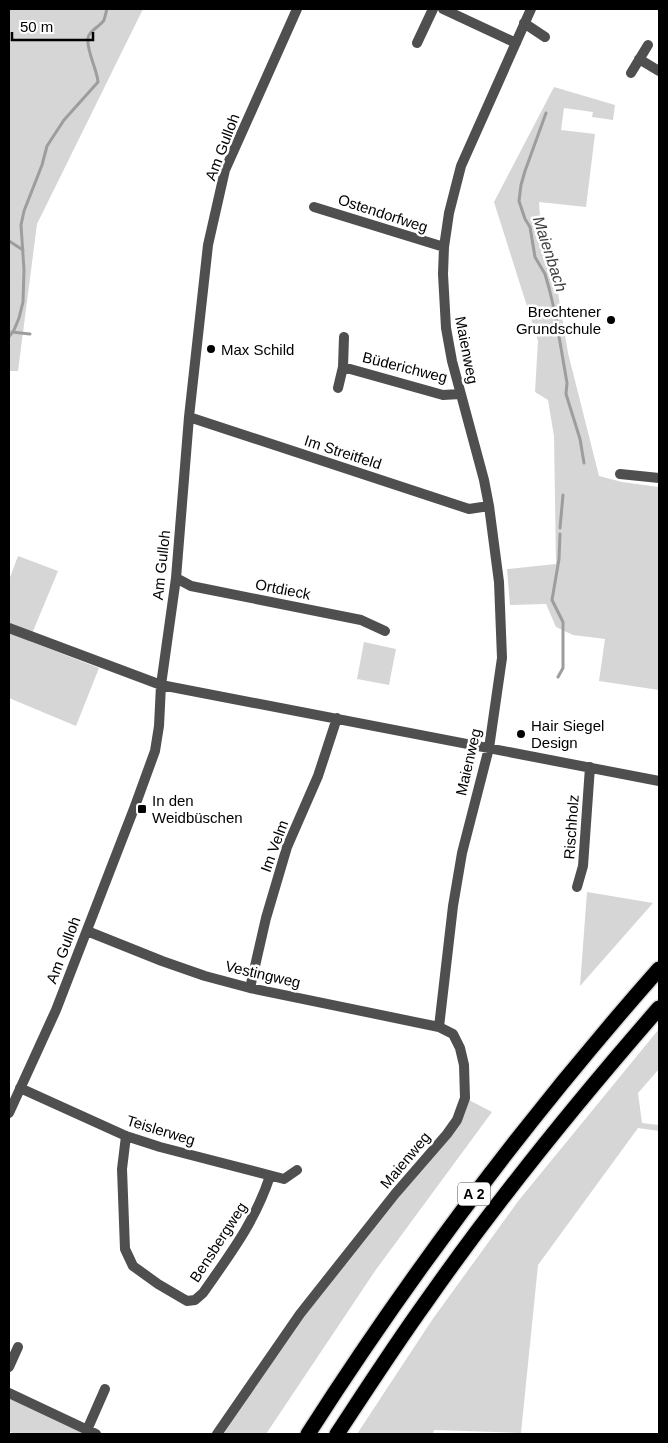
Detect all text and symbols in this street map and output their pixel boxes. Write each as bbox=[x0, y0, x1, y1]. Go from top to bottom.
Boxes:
scale bar bbox=[12, 10, 94, 42]
text: 50 m bbox=[20, 18, 53, 35]
street label: Am Gulloh bbox=[202, 111, 242, 183]
street label: Ostendorfweg bbox=[336, 190, 430, 236]
water label: Maienbach bbox=[530, 214, 570, 294]
place label: Brechtener Grundschule bbox=[516, 303, 601, 337]
marker: Brechtener Grundschule bbox=[605, 314, 617, 326]
street label: Maienweg bbox=[452, 315, 482, 385]
place label: Max Schild bbox=[221, 341, 294, 358]
marker: Max Schild bbox=[205, 343, 217, 355]
street label: Büderichweg bbox=[361, 348, 449, 386]
street label: Im Streitfeld bbox=[302, 432, 384, 472]
street label: Am Gulloh bbox=[149, 529, 173, 601]
street label: Ortdieck bbox=[254, 575, 313, 603]
place label: Hair Siegel Design bbox=[531, 717, 604, 751]
street label: Maienweg bbox=[452, 727, 484, 797]
marker: Hair Siegel Design bbox=[515, 728, 527, 740]
place label: In den Weidbüschen bbox=[152, 792, 243, 826]
street label: Rischholz bbox=[560, 794, 582, 860]
marker: In den Weidbüschen bbox=[136, 803, 148, 815]
street label: Im Velm bbox=[257, 818, 291, 874]
street label: Am Gulloh bbox=[43, 914, 83, 986]
street label: Vestingweg bbox=[224, 957, 302, 991]
street label: Teislerweg bbox=[125, 1112, 197, 1148]
street label: Maienweg bbox=[377, 1128, 433, 1192]
road number: A 2 bbox=[458, 1182, 490, 1206]
street label: Bensbergweg bbox=[186, 1199, 250, 1285]

